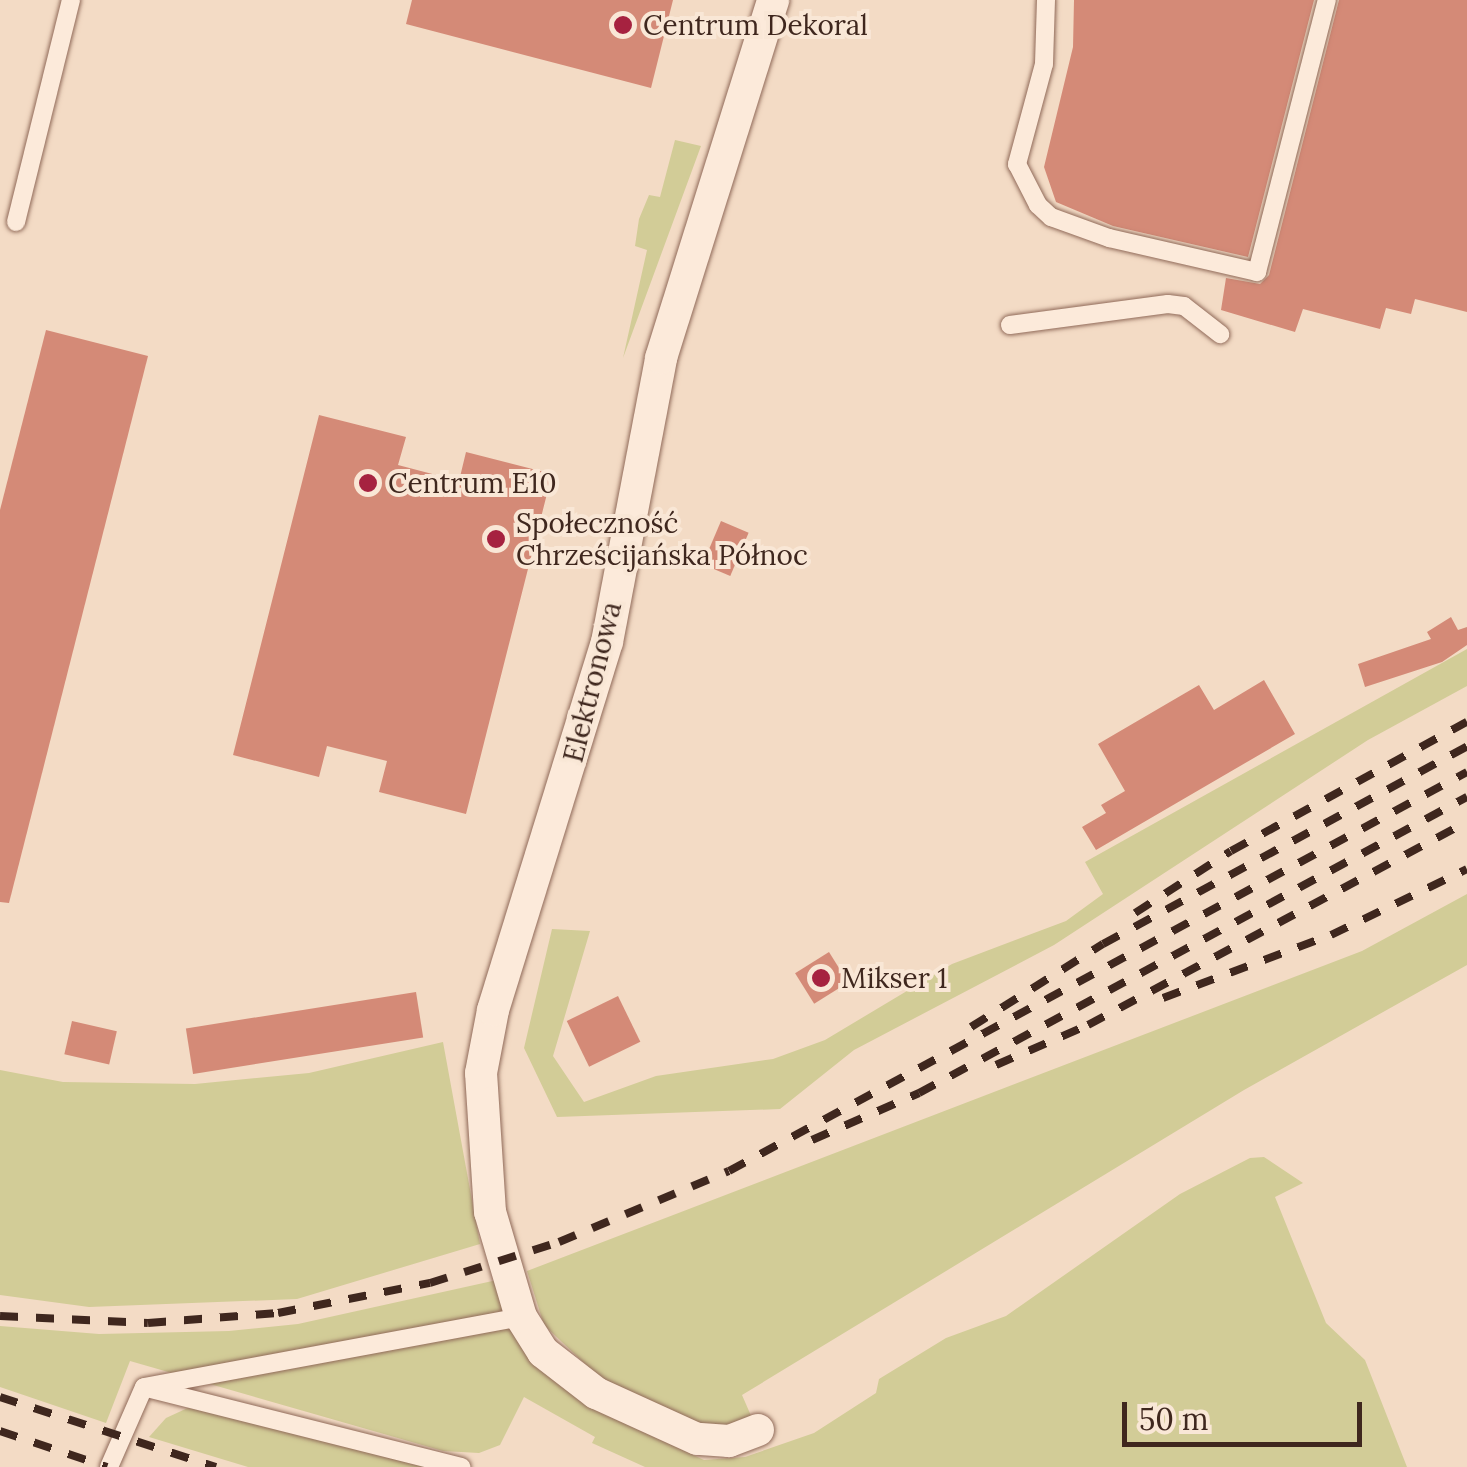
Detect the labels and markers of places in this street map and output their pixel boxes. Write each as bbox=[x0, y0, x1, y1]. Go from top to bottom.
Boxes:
place label: Centrum Dekoral bbox=[643, 8, 868, 42]
marker: Centrum Dekoral bbox=[612, 14, 634, 36]
place label: Centrum E10 bbox=[388, 466, 557, 500]
marker: Centrum E10 bbox=[357, 472, 379, 494]
place label: Społeczność Chrześcijańska Północ bbox=[516, 506, 808, 572]
marker: Społeczność Chrześcijańska Północ bbox=[485, 528, 507, 550]
place label: Mikser 1 bbox=[841, 961, 947, 995]
marker: Mikser 1 bbox=[810, 967, 832, 989]

